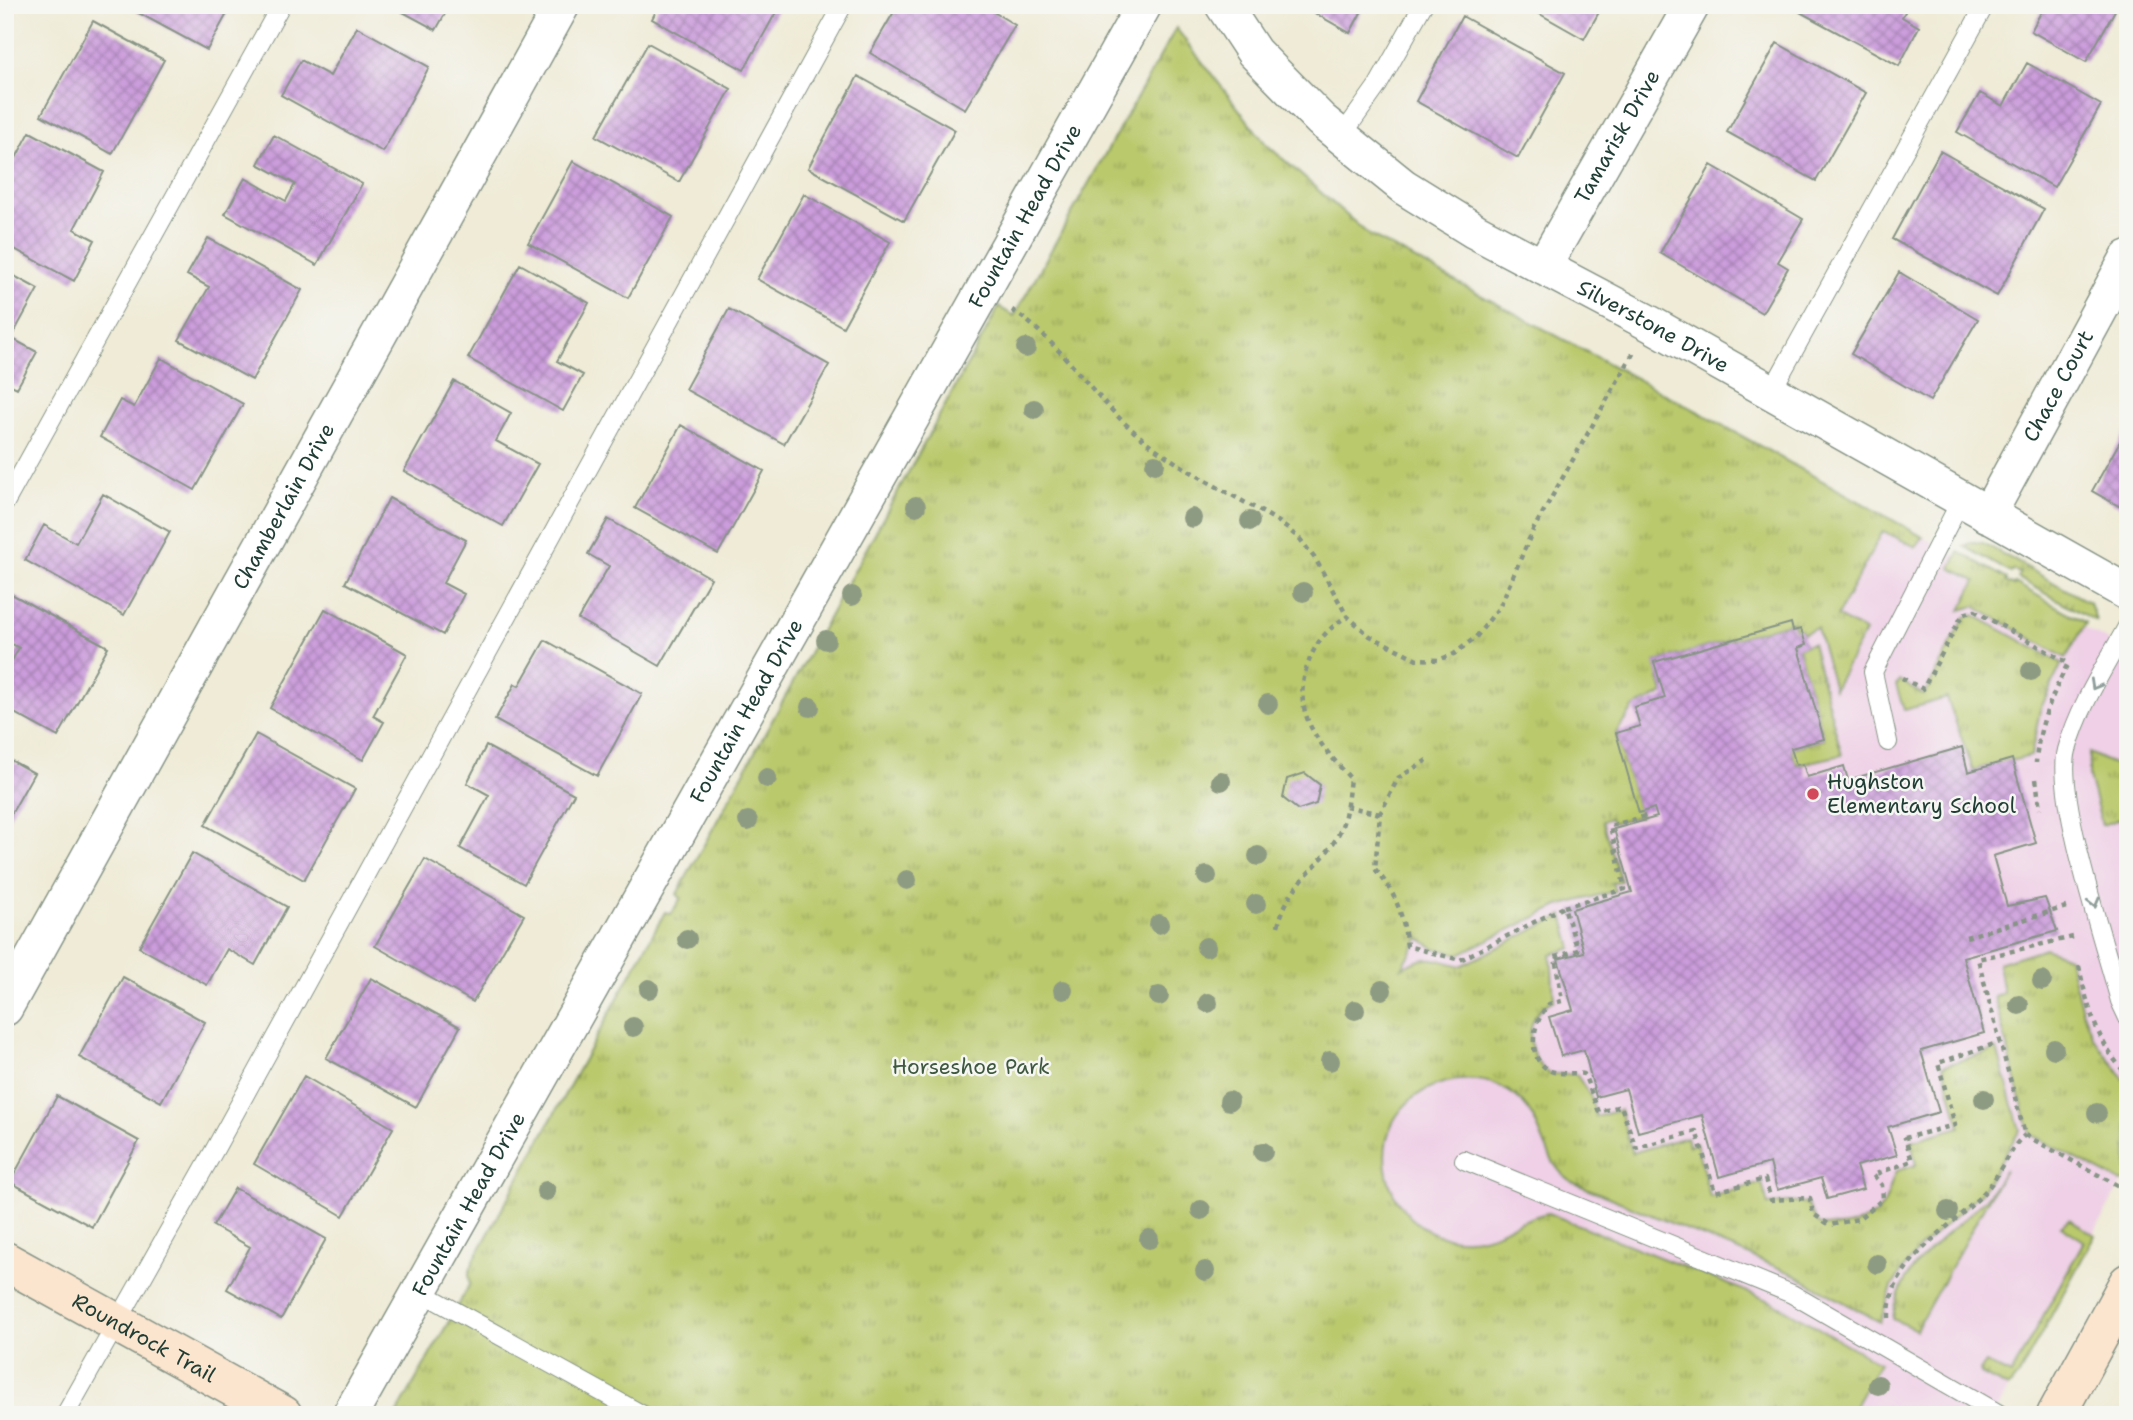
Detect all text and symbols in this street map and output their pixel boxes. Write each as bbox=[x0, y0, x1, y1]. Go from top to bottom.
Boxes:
street label: Tamarisk Drive bbox=[1568, 65, 1666, 209]
street label: Fountain Head Drive bbox=[962, 119, 1088, 313]
street label: Silverstone Drive bbox=[1572, 273, 1734, 379]
street label: Chace Court bbox=[2017, 325, 2100, 447]
street label: Chamberlain Drive bbox=[226, 418, 341, 594]
street label: Fountain Head Drive bbox=[683, 614, 810, 808]
one-way arrow bbox=[2090, 678, 2103, 690]
place label: Hughston Elementary School bbox=[1827, 768, 2017, 820]
marker: Hughston Elementary School bbox=[1805, 786, 1821, 802]
one-way arrow bbox=[2086, 896, 2100, 908]
park label: Horseshoe Park bbox=[892, 1053, 1050, 1081]
street label: Fountain Head Drive bbox=[406, 1107, 532, 1301]
street label: Roundrock Trail bbox=[67, 1287, 222, 1389]

